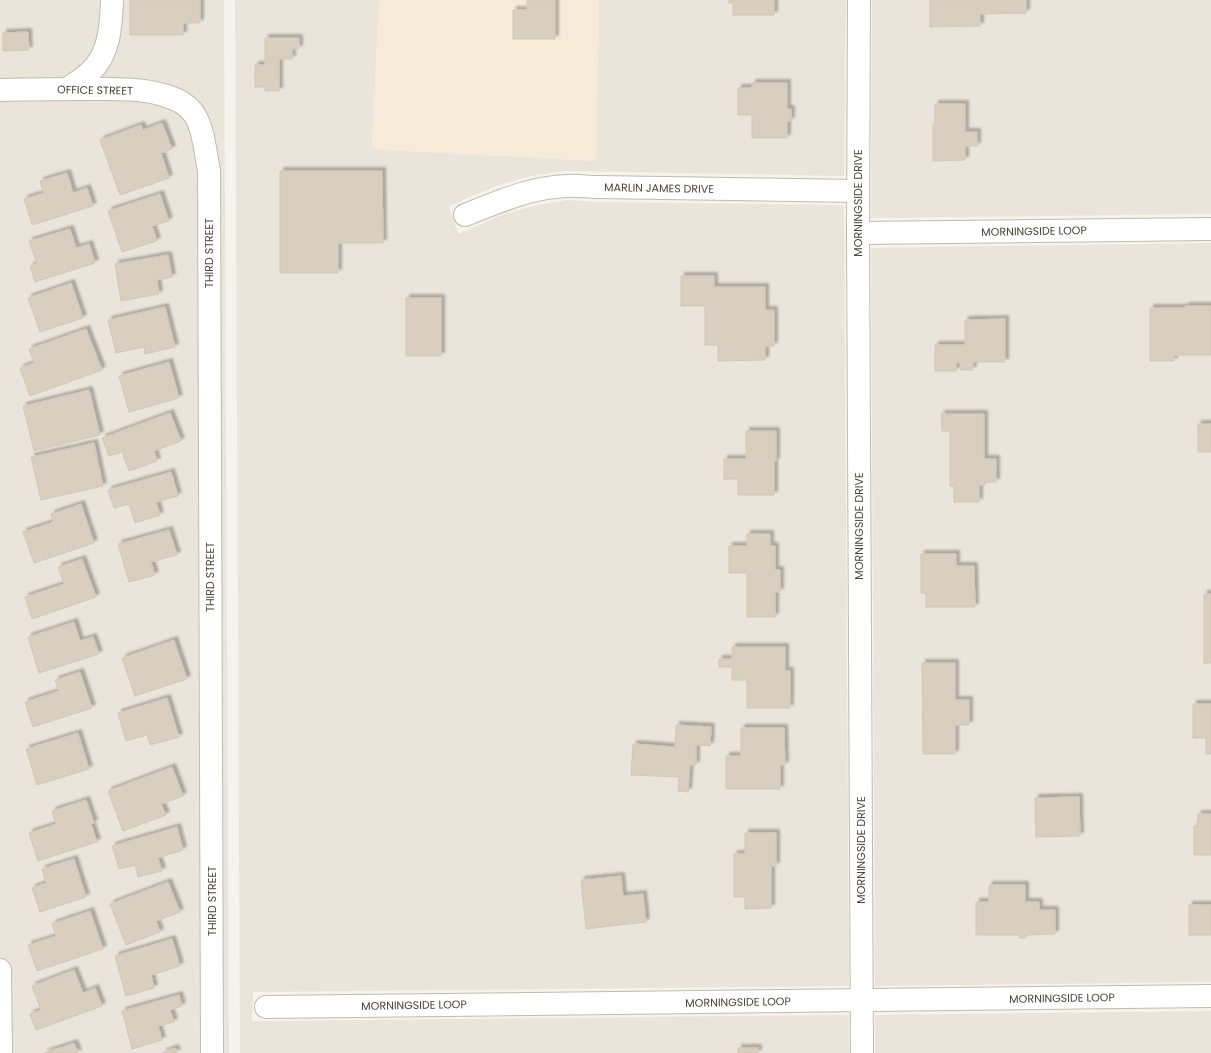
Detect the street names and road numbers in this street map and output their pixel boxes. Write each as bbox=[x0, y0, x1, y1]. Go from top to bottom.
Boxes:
street label: OFFICE STREET bbox=[57, 81, 133, 99]
street label: MORNINGSIDE DRIVE bbox=[850, 149, 866, 257]
street label: MARLIN JAMES DRIVE bbox=[604, 179, 714, 197]
street label: THIRD STREET bbox=[201, 218, 217, 288]
street label: MORNINGSIDE LOOP bbox=[981, 222, 1087, 240]
street label: MORNINGSIDE DRIVE bbox=[851, 472, 867, 580]
street label: THIRD STREET bbox=[202, 542, 218, 612]
street label: MORNINGSIDE DRIVE bbox=[853, 796, 869, 904]
street label: THIRD STREET bbox=[204, 866, 220, 936]
street label: MORNINGSIDE LOOP bbox=[1009, 989, 1115, 1007]
street label: MORNINGSIDE LOOP bbox=[685, 993, 791, 1011]
street label: MORNINGSIDE LOOP bbox=[361, 996, 467, 1014]

